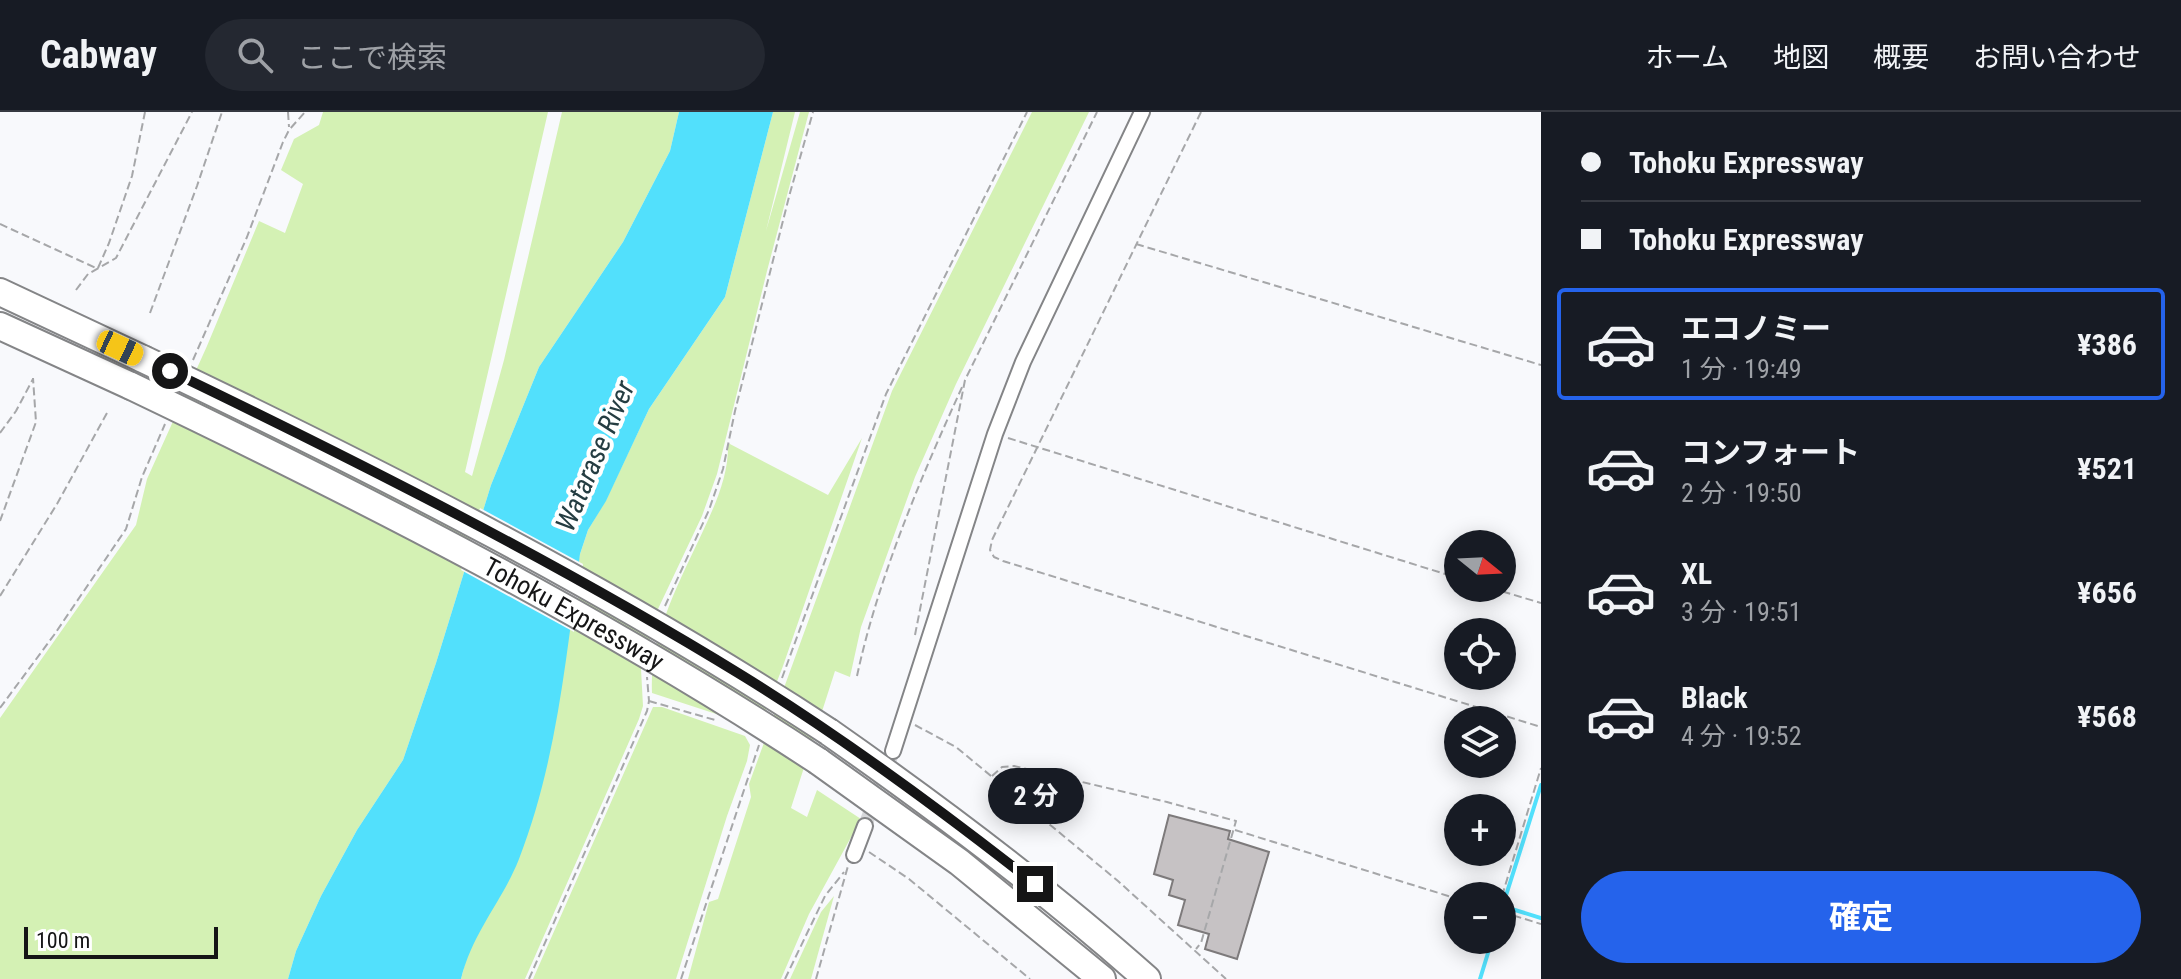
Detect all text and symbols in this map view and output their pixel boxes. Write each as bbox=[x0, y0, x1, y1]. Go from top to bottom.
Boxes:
search box bbox=[205, 19, 765, 91]
text: Cabway bbox=[40, 33, 157, 77]
icon: search bbox=[233, 33, 277, 77]
text: ここで検索 bbox=[297, 40, 447, 75]
text: ホーム bbox=[1646, 41, 1729, 74]
text: 地図 bbox=[1773, 41, 1829, 74]
text: 概要 bbox=[1873, 41, 1929, 74]
text: お問い合わせ bbox=[1973, 41, 2141, 74]
text: Tohoku Expressway bbox=[1629, 145, 1864, 180]
text: Tohoku Expressway bbox=[1629, 222, 1864, 257]
icon: car bbox=[1585, 308, 1657, 380]
text: エコノミー bbox=[1681, 311, 1831, 346]
car bbox=[93, 327, 147, 369]
text: ¥386 bbox=[2077, 327, 2137, 362]
route start bbox=[152, 353, 188, 389]
text: 1 分 · 19:49 bbox=[1681, 354, 1801, 384]
water label: Watarase River bbox=[549, 375, 642, 536]
icon: car bbox=[1585, 432, 1657, 504]
text: コンフォート bbox=[1681, 435, 1860, 470]
text: ¥521 bbox=[2077, 451, 2137, 486]
text: 2 分 · 19:50 bbox=[1681, 478, 1801, 508]
north arrow bbox=[1444, 530, 1516, 602]
map controls bbox=[1444, 530, 1516, 954]
street label: Tohoku Expressway bbox=[478, 551, 669, 677]
icon: car bbox=[1585, 556, 1657, 628]
text: XL bbox=[1681, 556, 1712, 591]
text: ¥656 bbox=[2077, 575, 2137, 610]
text: 3 分 · 19:51 bbox=[1681, 597, 1801, 627]
button: locate bbox=[1444, 618, 1516, 690]
icon: car bbox=[1585, 680, 1657, 752]
text: Black bbox=[1681, 680, 1748, 715]
text: ¥568 bbox=[2077, 699, 2137, 734]
button: layers bbox=[1444, 706, 1516, 778]
text: 4 分 · 19:52 bbox=[1681, 721, 1801, 751]
callout: 2 分 bbox=[987, 768, 1083, 824]
text: 2 分 bbox=[1013, 781, 1059, 811]
button: + bbox=[1444, 794, 1516, 866]
route end bbox=[1017, 866, 1053, 902]
button: 確定 bbox=[1581, 871, 2141, 963]
button: − bbox=[1444, 882, 1516, 954]
scale bar bbox=[24, 923, 218, 959]
text: 100 m bbox=[36, 928, 90, 953]

